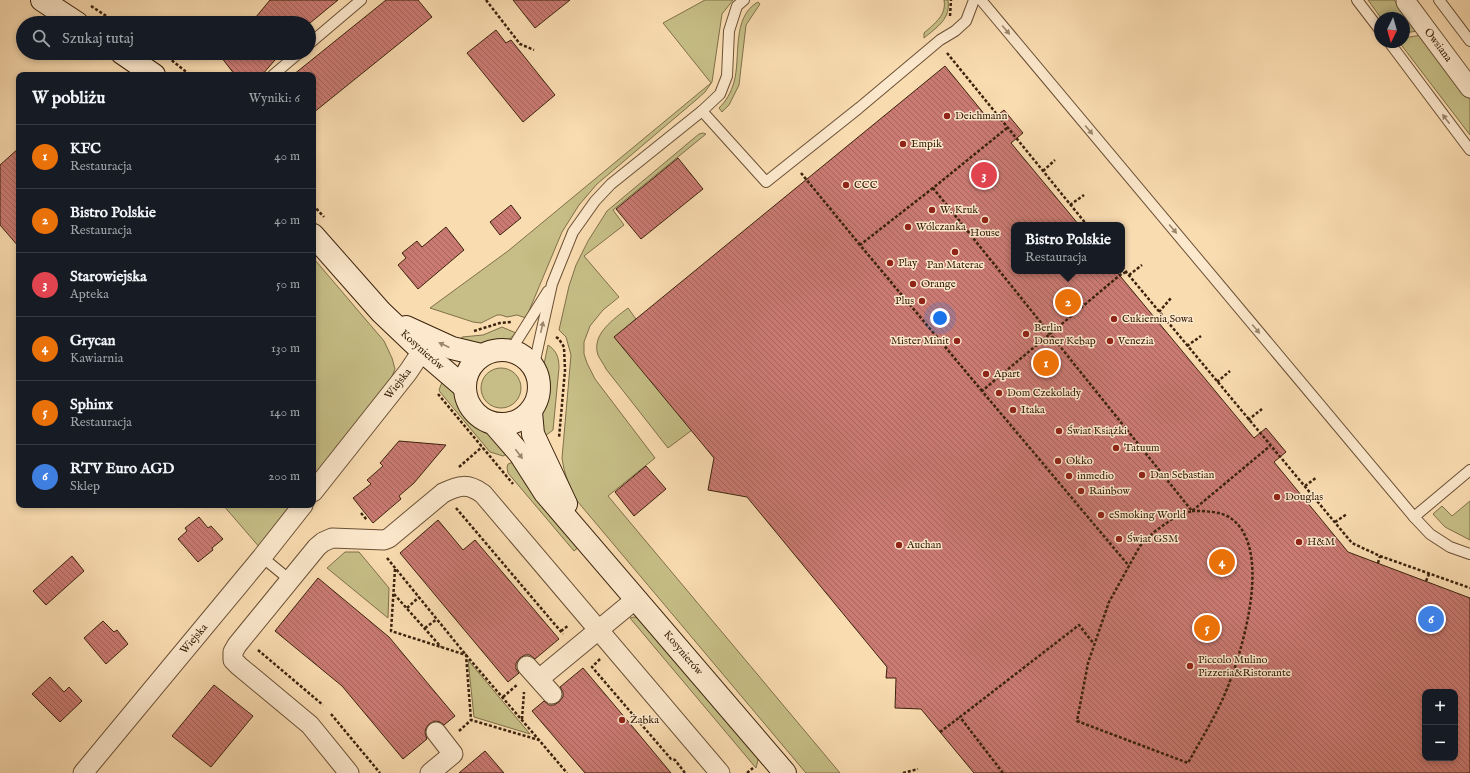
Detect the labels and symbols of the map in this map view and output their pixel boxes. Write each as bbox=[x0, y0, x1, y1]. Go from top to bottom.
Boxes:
north arrow bbox=[1374, 12, 1410, 48]
one-way arrow bbox=[1001, 24, 1010, 35]
street label: Owsiana bbox=[1421, 25, 1455, 65]
place label: Deichmann bbox=[955, 109, 1007, 123]
marker: Deichmann bbox=[942, 111, 952, 121]
one-way arrow bbox=[1442, 113, 1451, 124]
one-way arrow bbox=[1085, 124, 1094, 135]
place label: Empik bbox=[911, 137, 942, 151]
marker: Empik bbox=[898, 139, 908, 149]
pin: 3 bbox=[971, 160, 997, 190]
place label: CCC bbox=[854, 178, 878, 192]
marker: CCC bbox=[841, 180, 851, 190]
place label: W. Kruk bbox=[940, 203, 978, 217]
marker: W. Kruk bbox=[927, 205, 937, 215]
marker: House bbox=[980, 215, 990, 225]
place label: Wólczanka bbox=[916, 220, 966, 234]
marker: Wólczanka bbox=[903, 222, 913, 232]
one-way arrow bbox=[1168, 224, 1177, 235]
place label: House bbox=[970, 226, 1000, 240]
marker: Pan Materac bbox=[950, 247, 960, 257]
place label: Play bbox=[898, 256, 918, 270]
marker: Play bbox=[885, 258, 895, 268]
place label: Pan Materac bbox=[927, 258, 984, 272]
place label: Orange bbox=[921, 277, 956, 291]
marker: Orange bbox=[908, 279, 918, 289]
pin: 2 bbox=[1055, 287, 1081, 317]
place label: Plus bbox=[895, 294, 914, 308]
marker: Plus bbox=[917, 296, 927, 306]
your location bbox=[930, 308, 950, 328]
place label: Cukiernia Sowa bbox=[1122, 312, 1193, 326]
marker: Cukiernia Sowa bbox=[1109, 314, 1119, 324]
one-way arrow bbox=[540, 321, 546, 334]
place label: Berlin Doner Kebap bbox=[1034, 321, 1096, 348]
one-way arrow bbox=[1252, 323, 1261, 334]
street label: Kosynierów bbox=[397, 327, 447, 374]
marker: Berlin Doner Kebap bbox=[1021, 329, 1031, 339]
place label: Mister Minit bbox=[891, 334, 949, 348]
place label: Venezia bbox=[1117, 334, 1154, 348]
marker: Mister Minit bbox=[952, 336, 962, 346]
marker: Venezia bbox=[1105, 336, 1115, 346]
one-way arrow bbox=[439, 342, 450, 348]
pin: 1 bbox=[1033, 348, 1059, 378]
street label: Wiejska bbox=[382, 365, 415, 402]
place label: Apart bbox=[993, 367, 1020, 381]
marker: Apart bbox=[981, 369, 991, 379]
place label: Dom Czekolady bbox=[1007, 386, 1082, 400]
marker: Dom Czekolady bbox=[994, 388, 1004, 398]
place label: Itaka bbox=[1021, 403, 1045, 417]
marker: Itaka bbox=[1008, 405, 1018, 415]
place label: Świat Książki bbox=[1067, 424, 1127, 438]
marker: Świat Książki bbox=[1054, 426, 1064, 436]
place label: Tatuum bbox=[1124, 441, 1160, 455]
marker: Tatuum bbox=[1111, 443, 1121, 453]
one-way arrow bbox=[515, 448, 523, 459]
place label: Okko bbox=[1066, 454, 1093, 468]
marker: Okko bbox=[1053, 456, 1063, 466]
place label: Dan Sebastian bbox=[1150, 468, 1215, 482]
place label: inmedio bbox=[1077, 469, 1114, 483]
marker: Dan Sebastian bbox=[1137, 470, 1147, 480]
marker: inmedio bbox=[1064, 471, 1074, 481]
place label: Rainbow bbox=[1089, 484, 1131, 498]
marker: Rainbow bbox=[1076, 486, 1086, 496]
place label: Douglas bbox=[1285, 490, 1323, 504]
marker: Douglas bbox=[1272, 492, 1282, 502]
place label: eSmoking World bbox=[1109, 508, 1186, 522]
marker: eSmoking World bbox=[1096, 510, 1106, 520]
place label: Świat GSM bbox=[1127, 532, 1179, 546]
marker: Świat GSM bbox=[1114, 534, 1124, 544]
place label: H&M bbox=[1307, 535, 1336, 549]
marker: H&M bbox=[1294, 537, 1304, 547]
place label: Auchan bbox=[906, 538, 941, 552]
marker: Auchan bbox=[894, 540, 904, 550]
pin: 4 bbox=[1209, 547, 1235, 577]
pin: 6 bbox=[1418, 604, 1444, 634]
pin: 5 bbox=[1194, 613, 1220, 643]
street label: Wiejska bbox=[177, 621, 211, 657]
street label: Kosynierów bbox=[660, 628, 706, 679]
place label: Piccolo Mulino Pizzeria&Ristorante bbox=[1198, 653, 1291, 680]
marker: Piccolo Mulino Pizzeria&Ristorante bbox=[1185, 661, 1195, 671]
place label: Żabka bbox=[630, 713, 659, 727]
marker: Żabka bbox=[617, 715, 627, 725]

